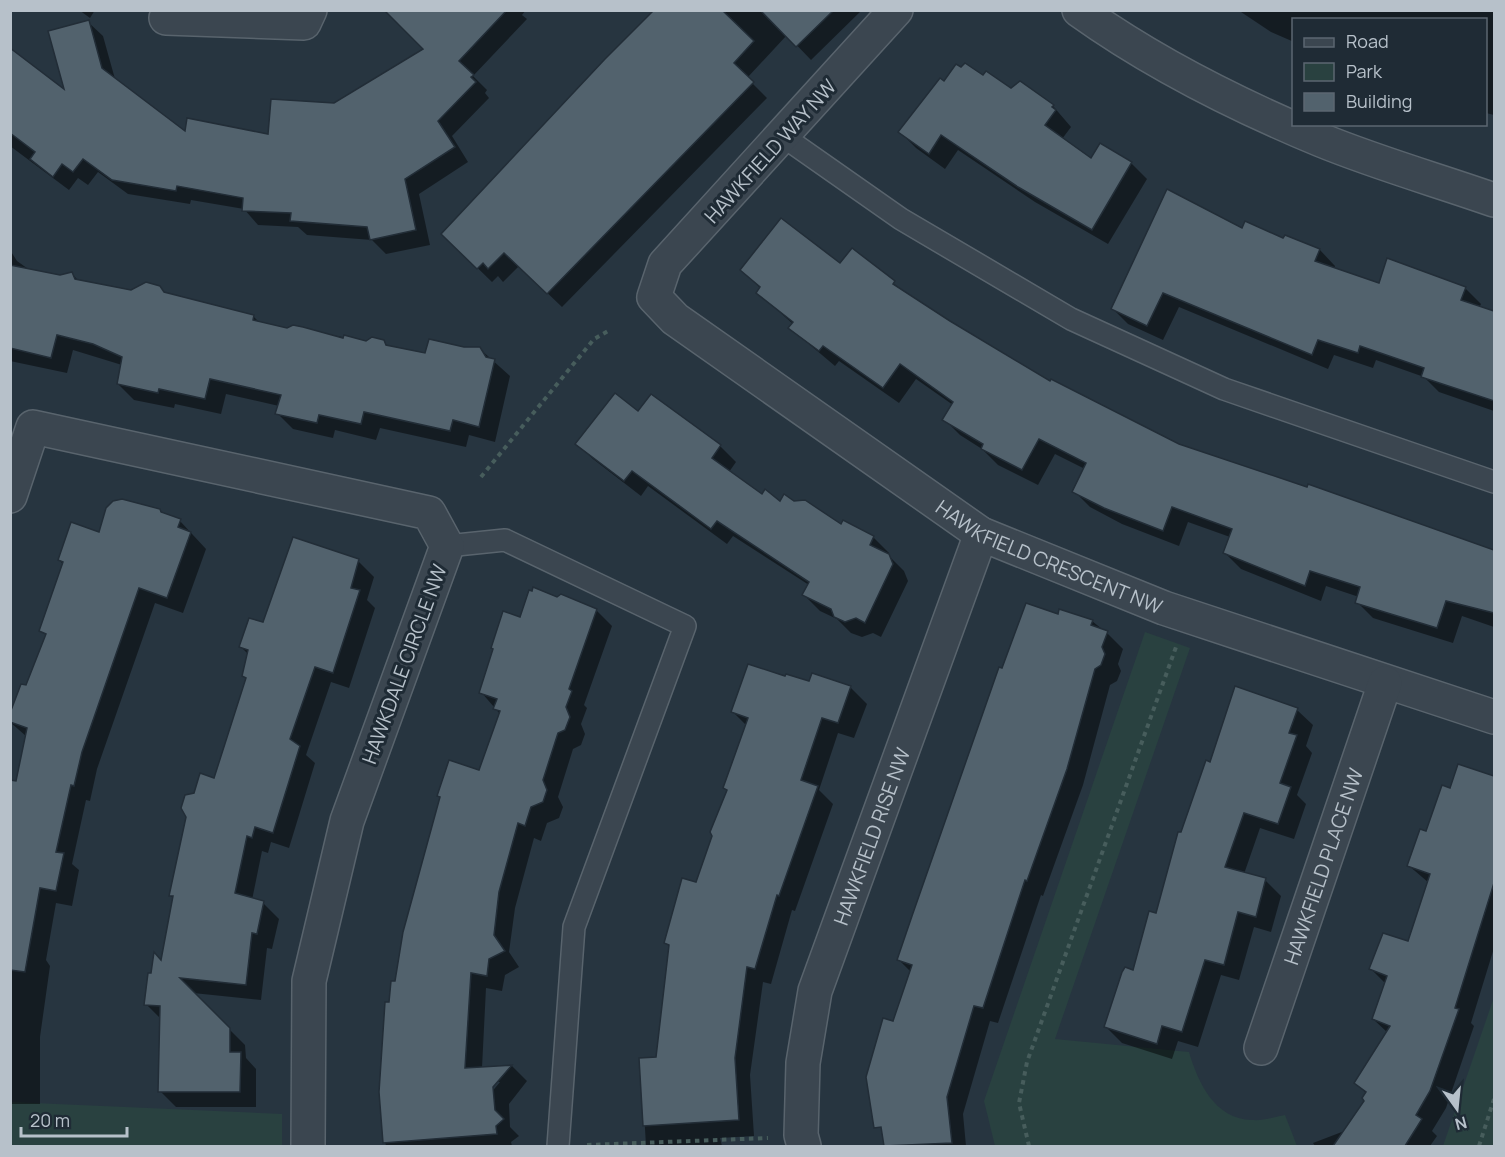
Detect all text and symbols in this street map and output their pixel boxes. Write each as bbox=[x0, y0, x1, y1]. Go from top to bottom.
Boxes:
legend bbox=[1292, 18, 1487, 126]
text: Road bbox=[1346, 29, 1389, 53]
text: Park bbox=[1346, 59, 1383, 83]
street label: HAWKFIELD WAY NW bbox=[698, 73, 842, 229]
text: Building bbox=[1346, 89, 1412, 113]
street label: HAWKFIELD CRESCENT NW bbox=[931, 493, 1167, 620]
street label: HAWKDALE CIRCLE NW bbox=[355, 560, 453, 768]
street label: HAWKFIELD RISE NW bbox=[827, 744, 916, 929]
street label: HAWKFIELD PLACE NW bbox=[1277, 764, 1369, 968]
north arrow bbox=[1427, 1079, 1487, 1139]
scale bar bbox=[21, 1100, 128, 1138]
text: 20 m bbox=[30, 1108, 70, 1132]
text: N bbox=[1452, 1111, 1469, 1136]

